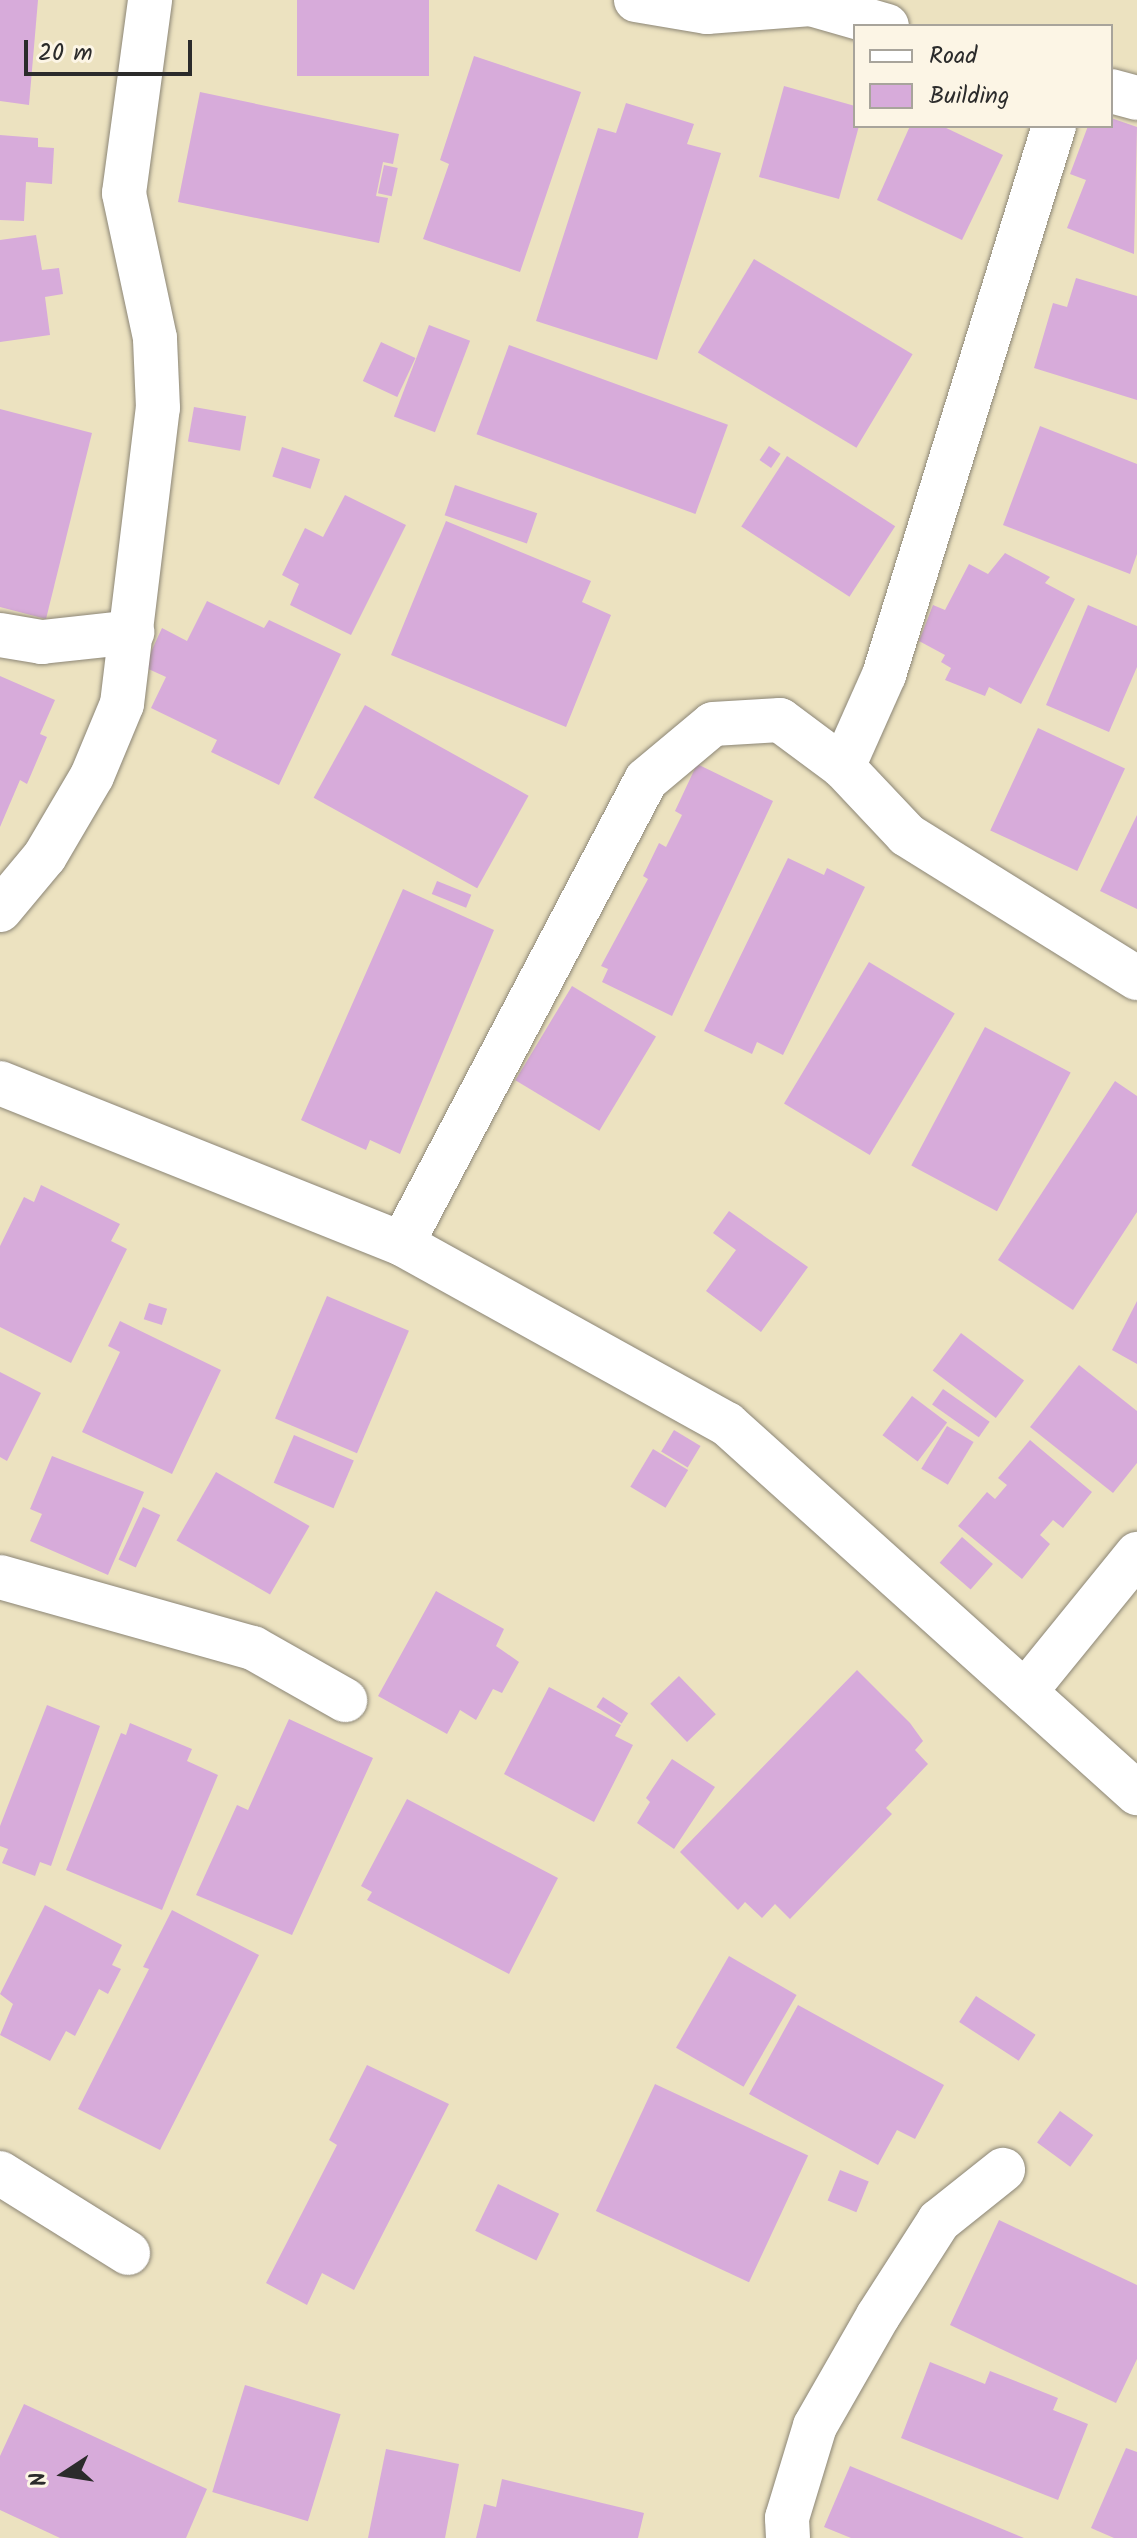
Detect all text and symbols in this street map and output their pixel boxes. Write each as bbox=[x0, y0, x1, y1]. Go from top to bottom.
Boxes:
scale bar bbox=[28, 24, 196, 74]
legend bbox=[853, 24, 1113, 128]
text: 20 m bbox=[38, 34, 93, 73]
text: Road bbox=[929, 37, 977, 76]
text: Building bbox=[929, 77, 1009, 116]
north arrow bbox=[24, 2434, 104, 2514]
text: N bbox=[21, 2469, 59, 2490]

